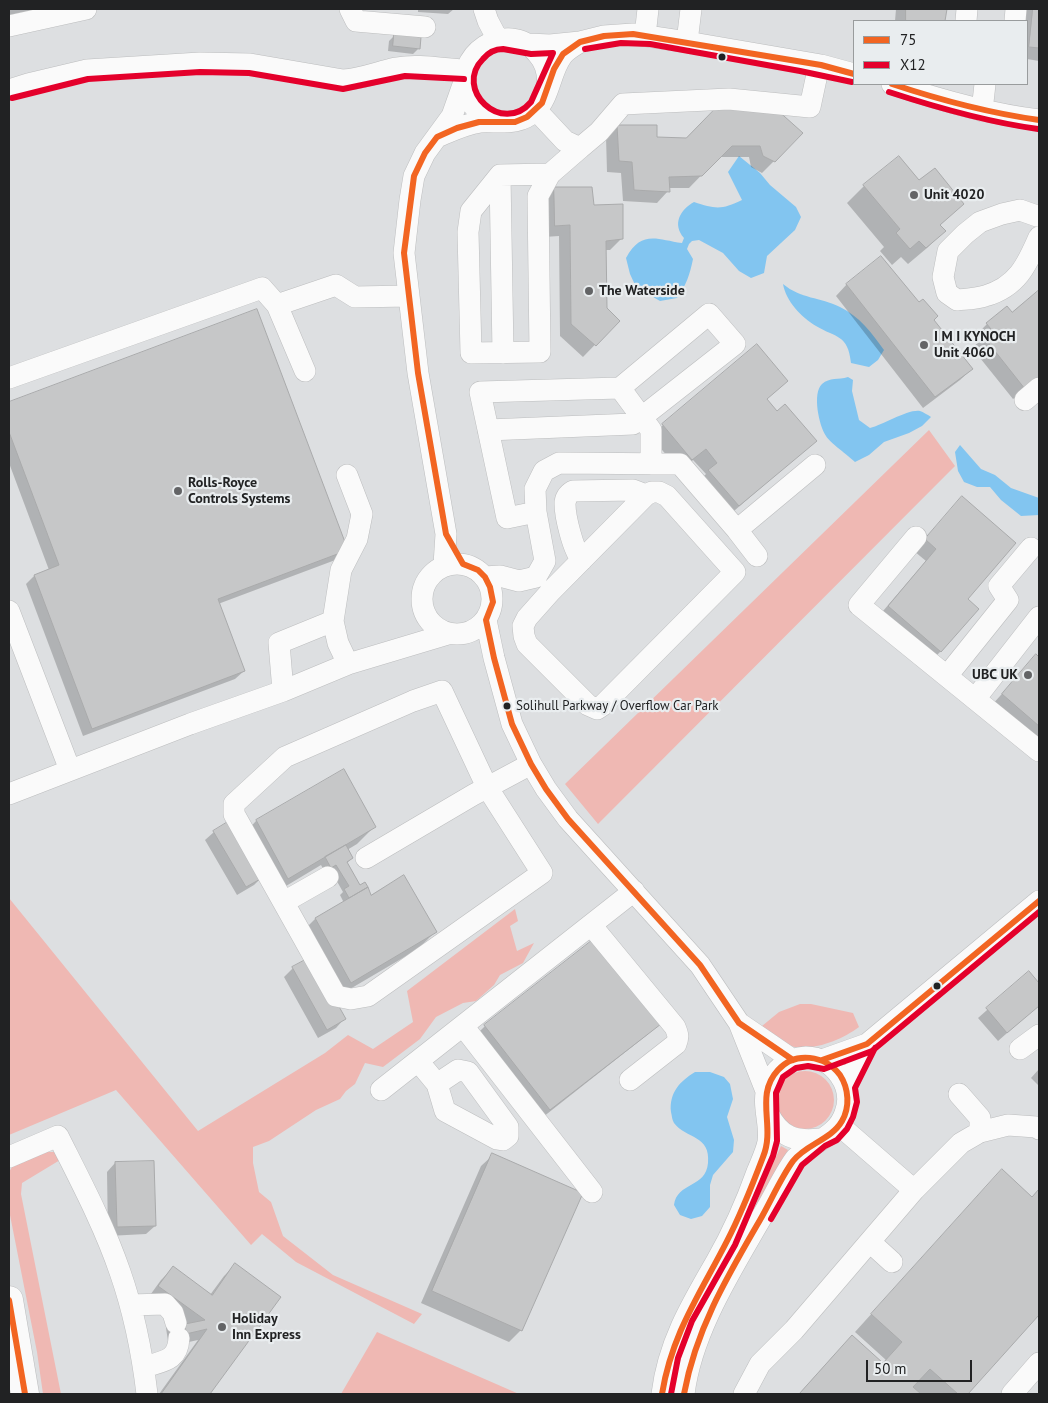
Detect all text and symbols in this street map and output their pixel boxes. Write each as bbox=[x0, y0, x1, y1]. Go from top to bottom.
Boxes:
legend bbox=[853, 20, 1028, 85]
text: 75 bbox=[900, 30, 916, 49]
unlabelled marker bbox=[717, 52, 727, 62]
text: X12 bbox=[900, 55, 926, 74]
place label: Unit 4020 bbox=[924, 187, 984, 203]
marker: Unit 4020 bbox=[908, 189, 920, 201]
place label: The Waterside bbox=[599, 283, 685, 299]
marker: The Waterside bbox=[583, 285, 595, 297]
place label: I M I KYNOCH Unit 4060 bbox=[934, 329, 1016, 362]
marker: I M I KYNOCH Unit 4060 bbox=[918, 339, 930, 351]
place label: Rolls-Royce Controls Systems bbox=[188, 475, 290, 508]
marker: Rolls-Royce Controls Systems bbox=[172, 485, 184, 497]
place label: UBC UK bbox=[972, 667, 1018, 683]
marker: UBC UK bbox=[1022, 669, 1034, 681]
place label: Solihull Parkway / Overflow Car Park bbox=[516, 698, 719, 714]
marker: Solihull Parkway / Overflow Car Park bbox=[502, 701, 512, 711]
unlabelled marker bbox=[932, 981, 942, 991]
place label: Holiday Inn Express bbox=[232, 1311, 301, 1344]
marker: Holiday Inn Express bbox=[216, 1321, 228, 1333]
scale bar bbox=[868, 1350, 974, 1382]
text: 50 m bbox=[874, 1359, 907, 1378]

